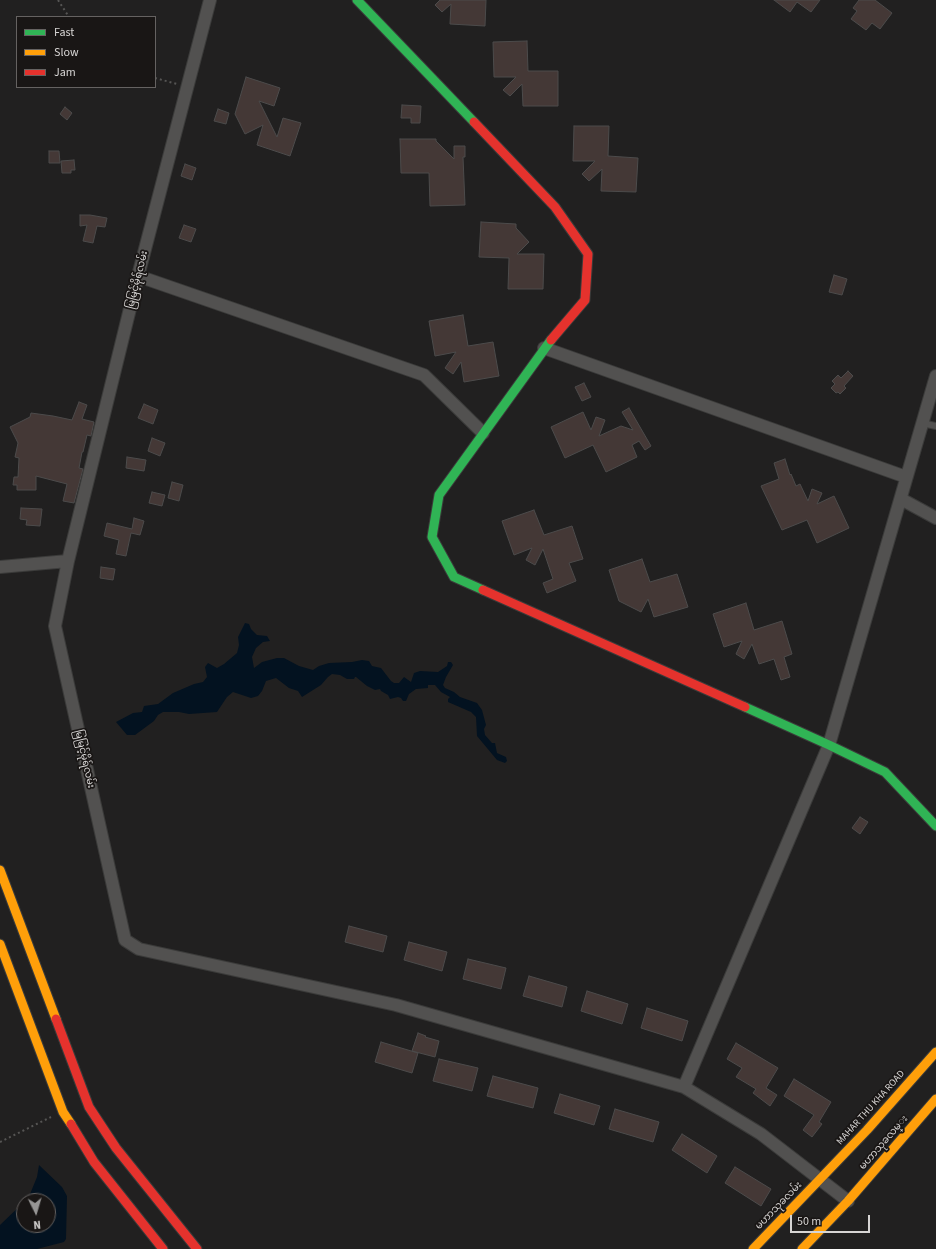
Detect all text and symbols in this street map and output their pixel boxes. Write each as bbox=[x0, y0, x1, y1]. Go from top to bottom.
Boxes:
legend bbox=[16, 16, 156, 88]
text: Fast bbox=[54, 24, 74, 41]
text: Slow bbox=[54, 44, 79, 61]
text: Jam bbox=[54, 64, 76, 81]
street label: မြမြင့်မိုရ်လမ်း bbox=[125, 250, 151, 310]
street label: မြမြင့်မိုရ်လမ်း bbox=[71, 729, 97, 789]
street label: MAHAR THU KHA ROAD bbox=[834, 1068, 908, 1148]
street label: မဟာသုခလမ္း bbox=[857, 1113, 911, 1173]
street label: မဟာသုခလမ်း bbox=[753, 1180, 805, 1232]
north arrow bbox=[16, 1193, 56, 1233]
scale bar bbox=[792, 1207, 872, 1233]
text: 50 m bbox=[797, 1213, 821, 1230]
text: N bbox=[33, 1217, 41, 1232]

